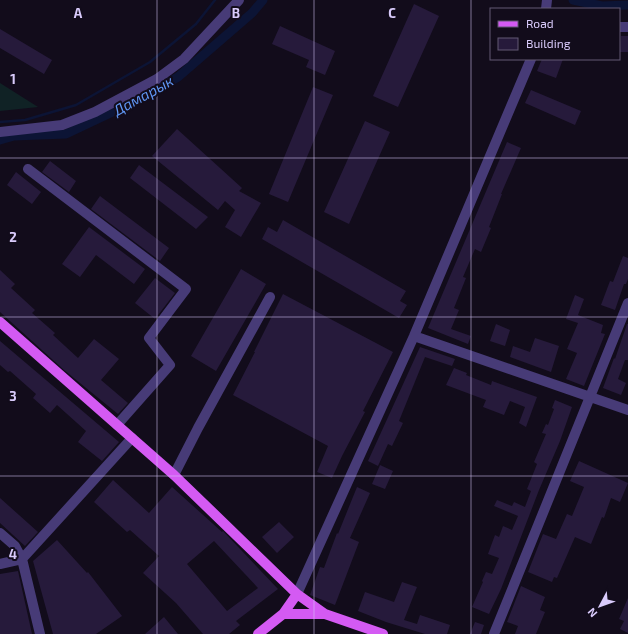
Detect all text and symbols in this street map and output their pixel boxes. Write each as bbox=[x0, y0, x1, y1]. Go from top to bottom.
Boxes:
text: A bbox=[74, 5, 83, 21]
text: B bbox=[232, 5, 240, 21]
text: C bbox=[388, 5, 396, 21]
legend bbox=[490, 8, 620, 60]
text: Road bbox=[526, 16, 554, 30]
text: Building bbox=[526, 36, 571, 50]
text: 1 bbox=[10, 71, 16, 87]
water label: Дамарык bbox=[109, 71, 176, 119]
text: 2 bbox=[9, 229, 17, 245]
text: 3 bbox=[9, 388, 17, 404]
text: 4 bbox=[9, 546, 17, 562]
north arrow bbox=[580, 586, 620, 626]
text: N bbox=[585, 606, 600, 620]

